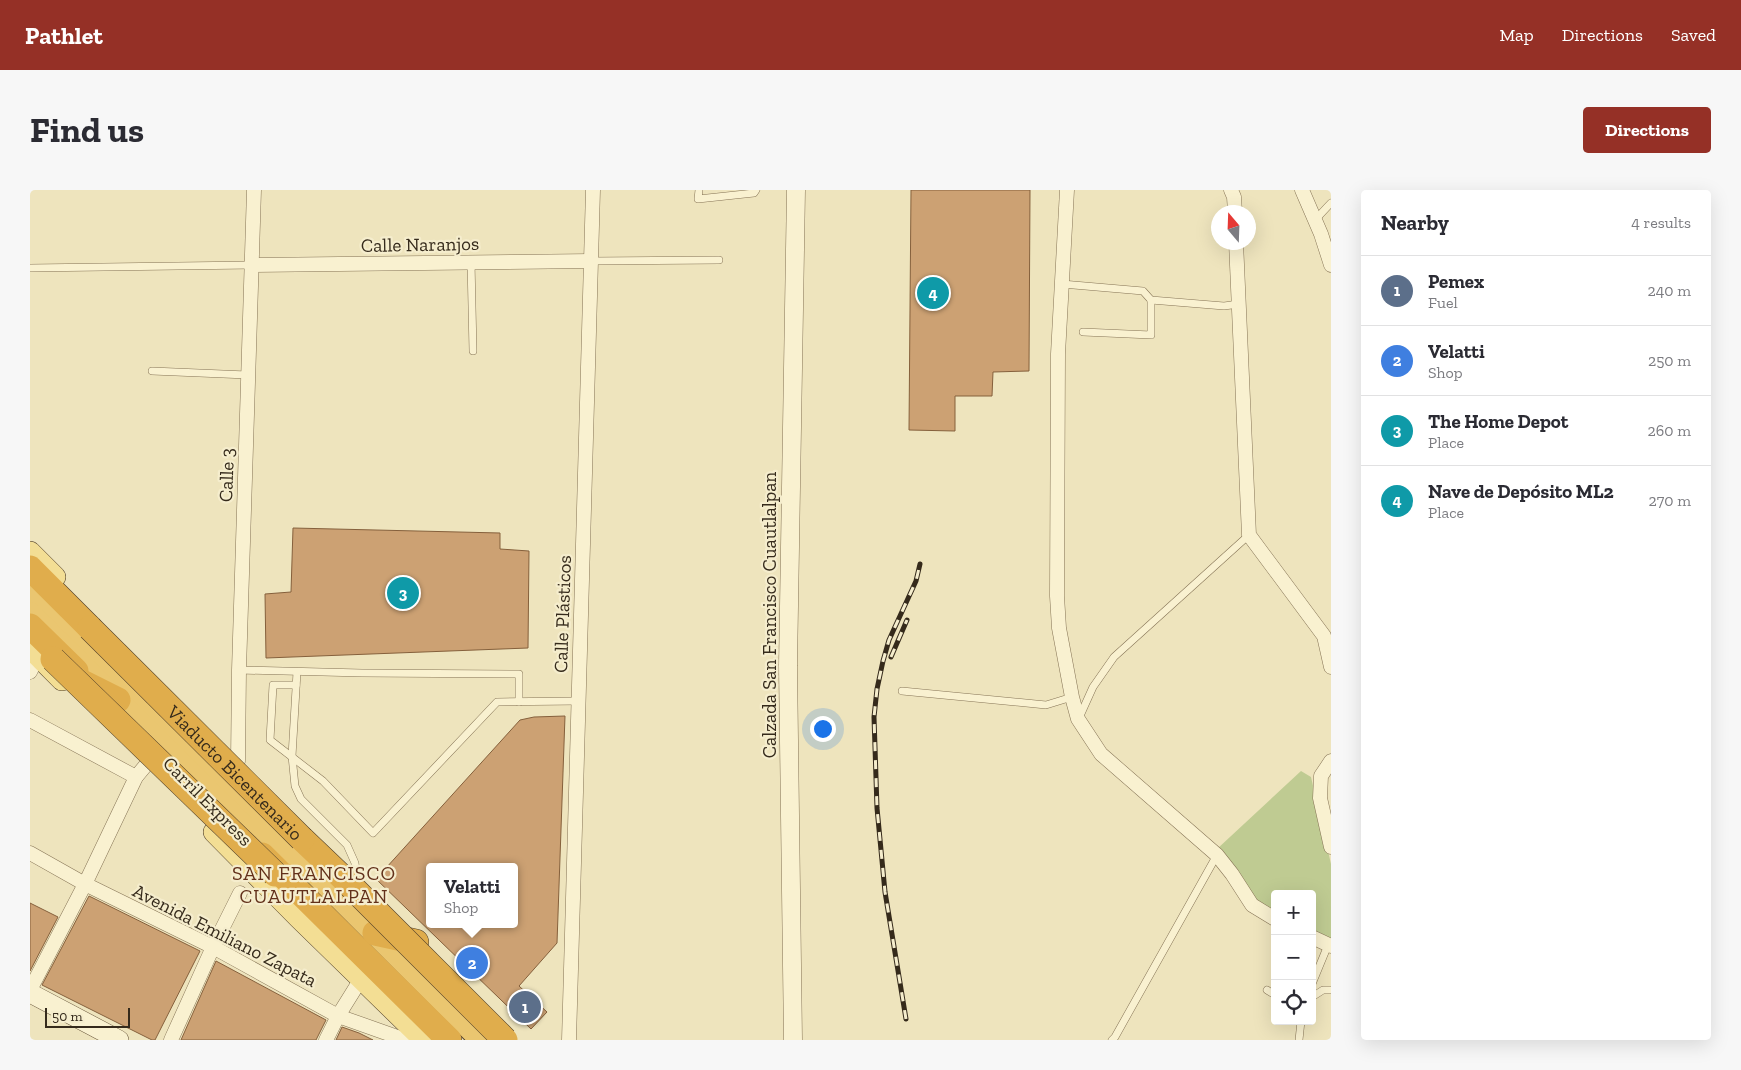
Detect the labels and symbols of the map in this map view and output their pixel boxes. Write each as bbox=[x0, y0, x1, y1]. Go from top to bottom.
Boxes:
north arrow bbox=[1211, 205, 1256, 250]
street label: Calle Naranjos bbox=[361, 232, 479, 257]
pin: 4 bbox=[917, 274, 949, 312]
street label: Calle 3 bbox=[214, 448, 239, 502]
street label: Calzada San Francisco Cuautlalpan bbox=[758, 472, 781, 758]
street label: Calle Plásticos bbox=[549, 555, 576, 673]
pin: 3 bbox=[387, 574, 419, 612]
street label: Viaducto Bicentenario bbox=[162, 700, 308, 846]
your location bbox=[810, 716, 836, 742]
street label: Carril Express bbox=[158, 752, 257, 851]
district label: SAN FRANCISCO CUAUTLALPAN bbox=[232, 861, 396, 908]
street label: Avenida Emiliano Zapata bbox=[129, 879, 321, 992]
pin: 2 bbox=[456, 944, 488, 982]
pin: 1 bbox=[509, 988, 541, 1026]
scale bar bbox=[45, 1005, 130, 1028]

